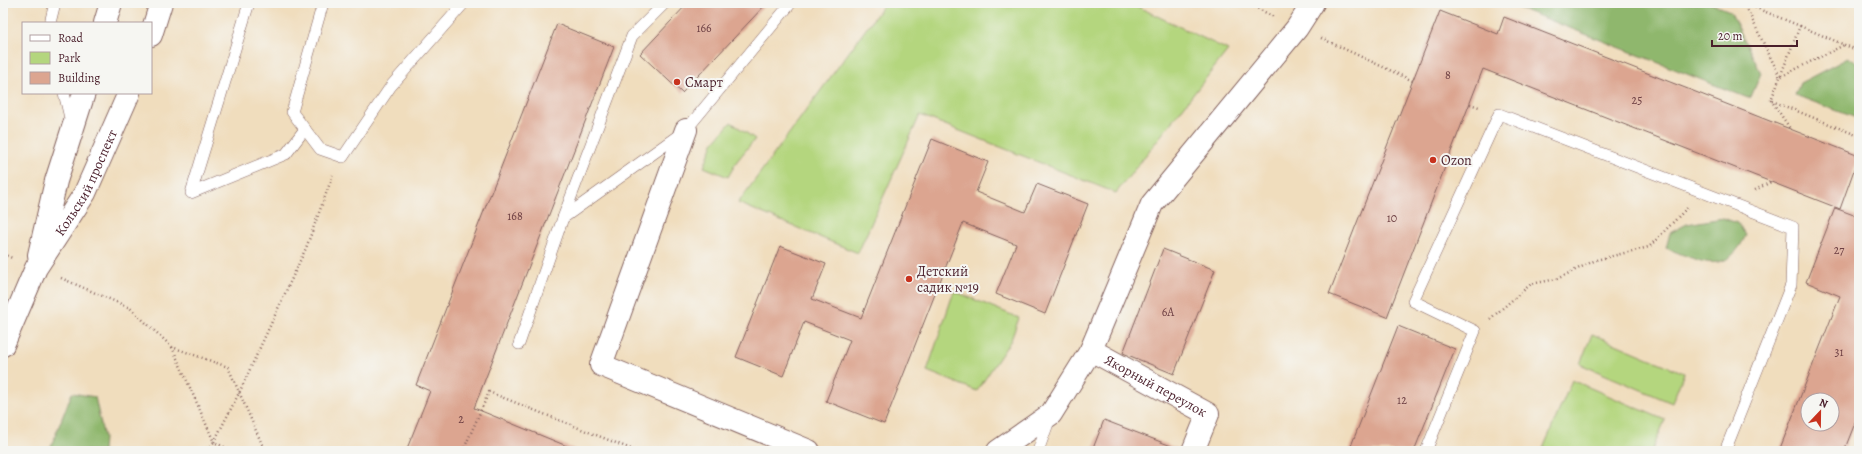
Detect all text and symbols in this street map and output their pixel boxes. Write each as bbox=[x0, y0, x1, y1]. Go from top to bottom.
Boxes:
house number: 166 bbox=[696, 20, 712, 36]
legend bbox=[22, 22, 152, 94]
scale bar bbox=[1712, 22, 1797, 48]
text: 20 m bbox=[1718, 28, 1742, 44]
text: Road bbox=[58, 30, 84, 46]
text: Park bbox=[58, 50, 81, 66]
house number: 8 bbox=[1445, 67, 1451, 83]
text: Building bbox=[58, 70, 100, 86]
place label: Смарт bbox=[685, 73, 723, 92]
marker: Смарт bbox=[672, 77, 682, 87]
house number: 25 bbox=[1632, 92, 1642, 108]
street label: Кольский проспект bbox=[50, 127, 121, 239]
place label: Ozon bbox=[1441, 151, 1472, 170]
marker: Ozon bbox=[1428, 155, 1438, 165]
house number: 168 bbox=[507, 208, 523, 224]
house number: 10 bbox=[1387, 210, 1397, 226]
house number: 27 bbox=[1834, 242, 1845, 258]
place label: Детский садик №19 bbox=[917, 262, 979, 297]
marker: Детский садик №19 bbox=[904, 274, 914, 284]
house number: 6А bbox=[1162, 304, 1175, 320]
house number: 31 bbox=[1834, 344, 1844, 360]
street label: Якорный переулок bbox=[1101, 350, 1211, 421]
house number: 12 bbox=[1397, 392, 1407, 408]
north arrow bbox=[1800, 392, 1840, 432]
text: N bbox=[1817, 395, 1830, 412]
house number: 2 bbox=[458, 411, 464, 427]

